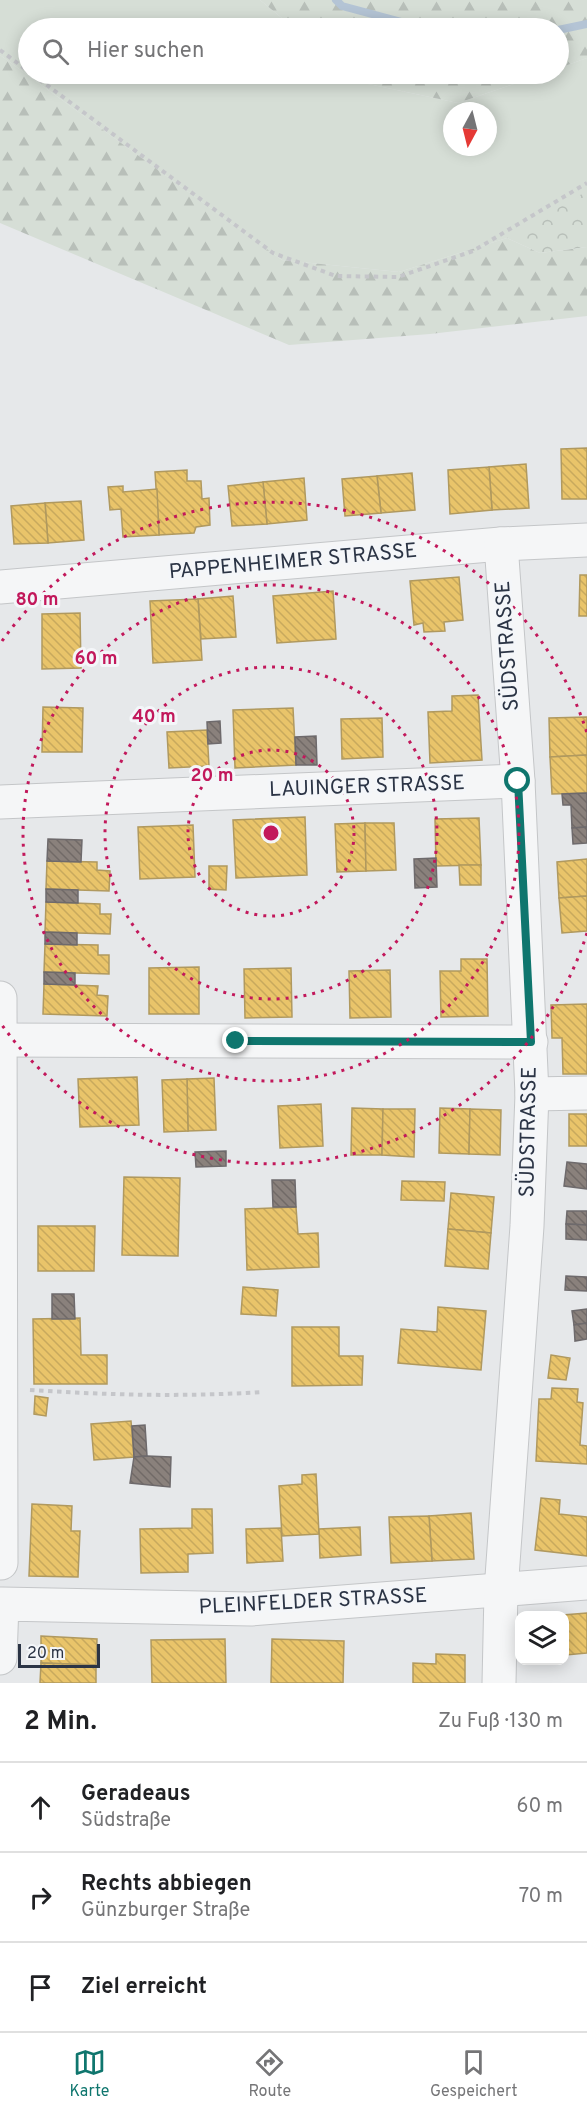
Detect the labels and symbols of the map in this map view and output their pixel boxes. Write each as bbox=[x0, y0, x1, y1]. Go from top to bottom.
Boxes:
north arrow bbox=[443, 102, 497, 156]
street label: PAPPENHEIMER STRASSE bbox=[168, 538, 418, 586]
street label: SÜDSTRASSE bbox=[490, 580, 526, 712]
text: 80 m bbox=[15, 589, 59, 612]
text: 60 m bbox=[74, 648, 118, 671]
text: 40 m bbox=[132, 706, 176, 729]
text: 20 m bbox=[190, 765, 234, 788]
route start bbox=[504, 767, 530, 793]
street label: LAUINGER STRASSE bbox=[269, 770, 465, 804]
centre of rings bbox=[261, 823, 281, 843]
route end bbox=[222, 1027, 248, 1053]
street label: SÜDSTRASSE bbox=[514, 1066, 544, 1198]
street label: PLEINFELDER STRASSE bbox=[198, 1583, 428, 1621]
scale bar bbox=[18, 1641, 100, 1668]

